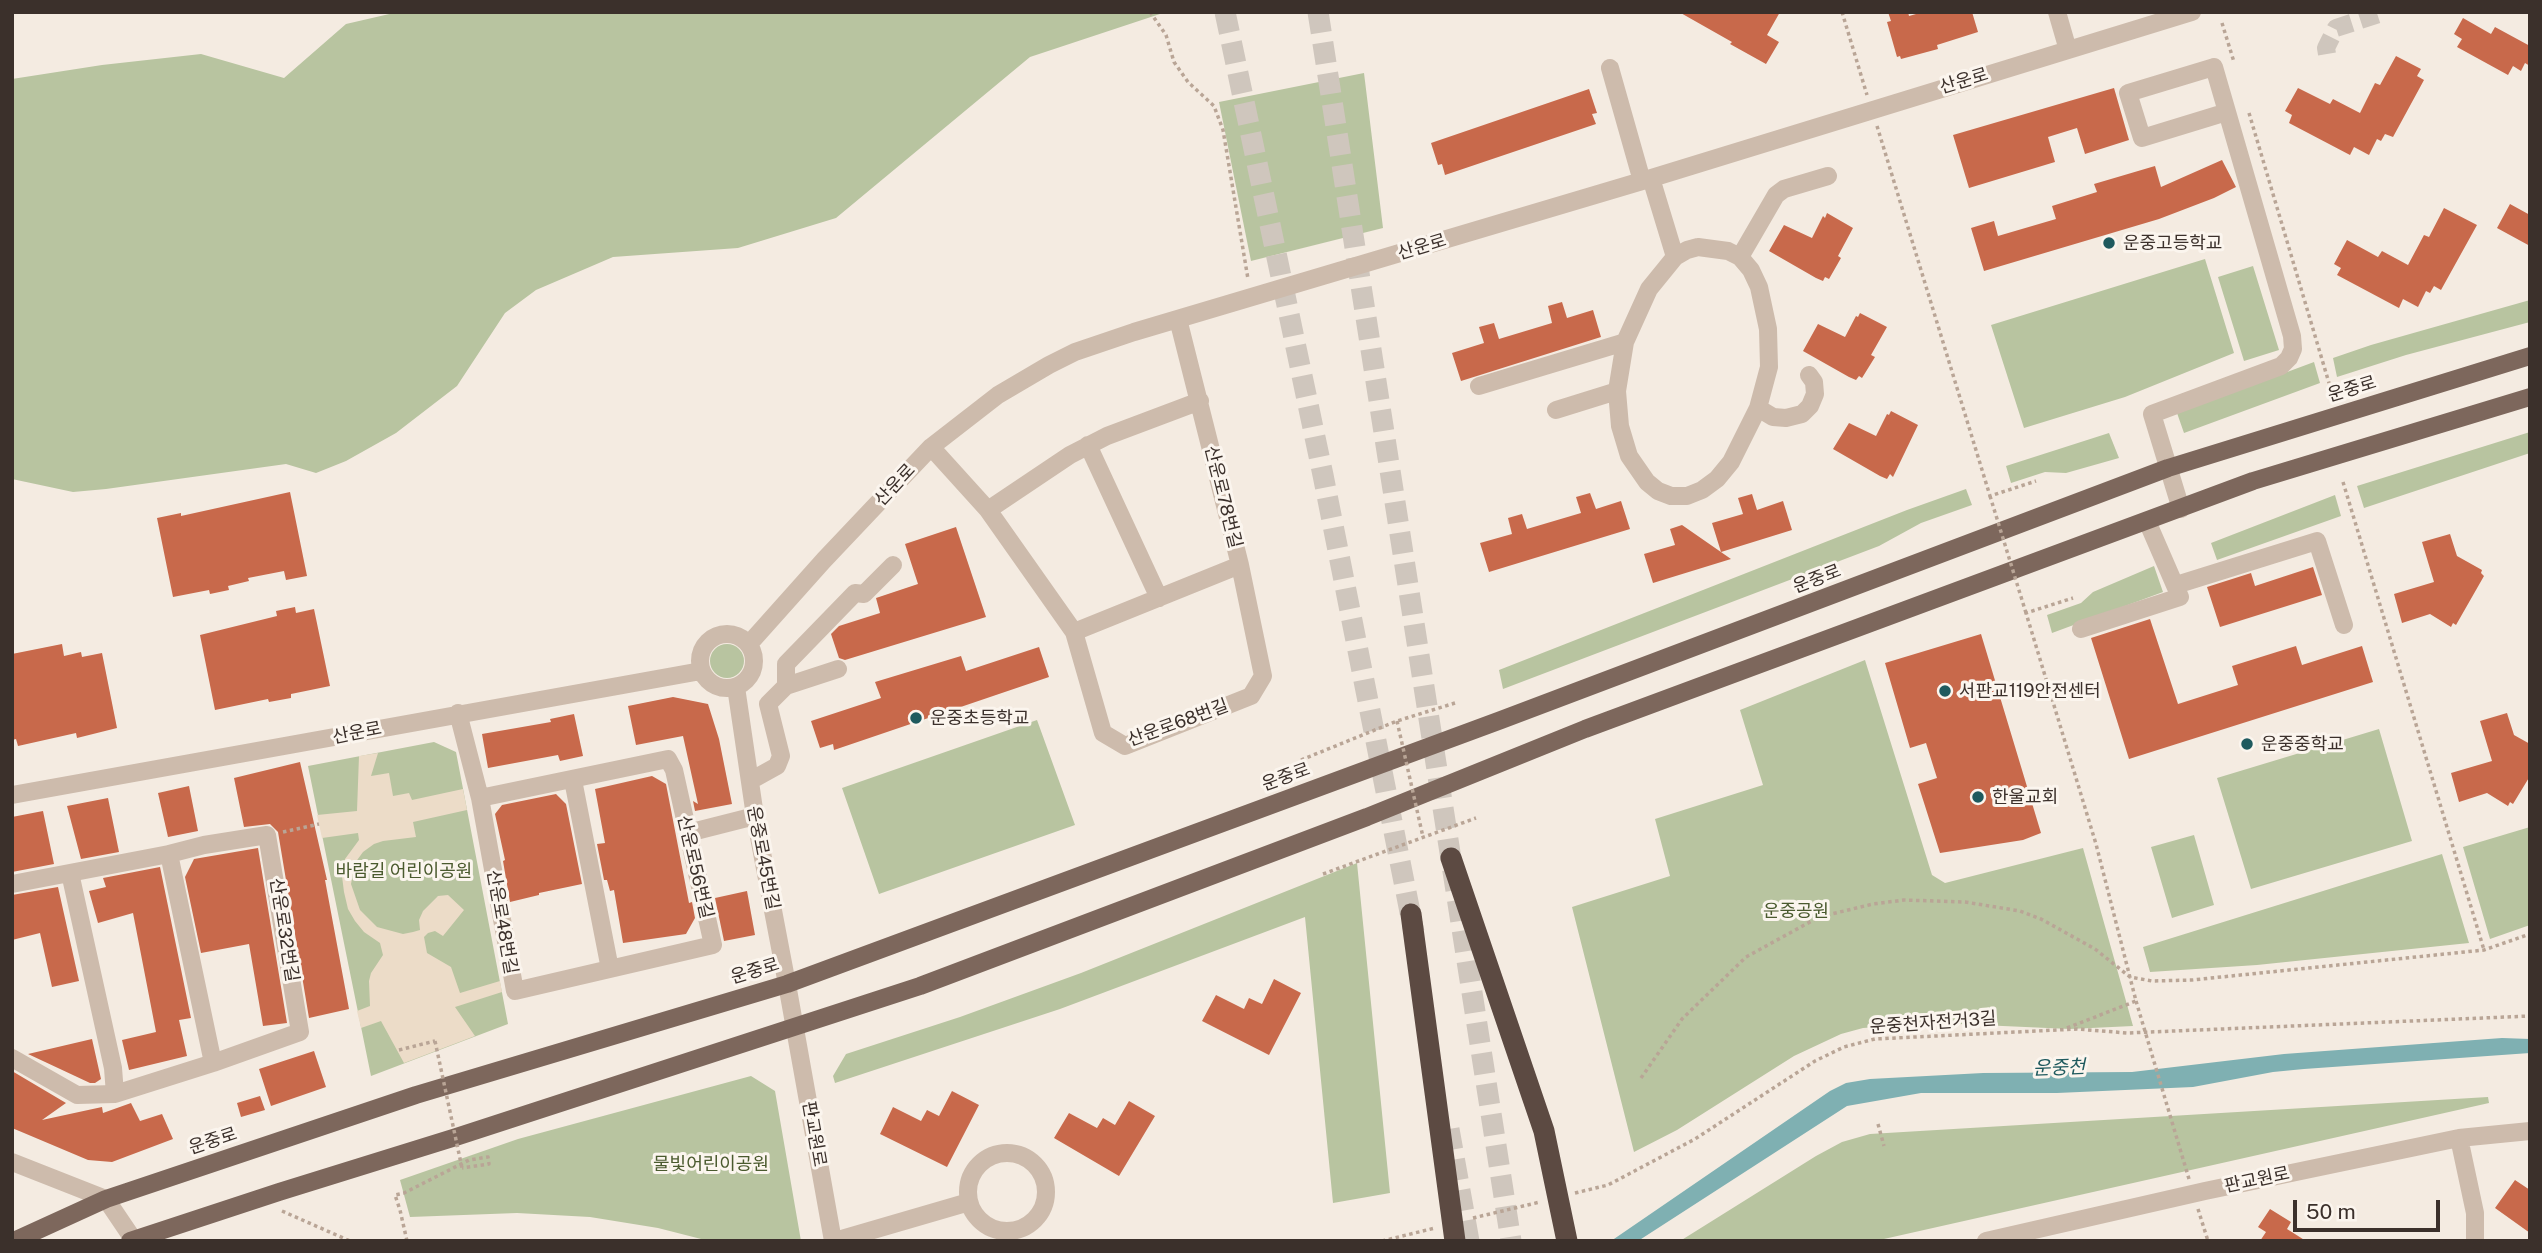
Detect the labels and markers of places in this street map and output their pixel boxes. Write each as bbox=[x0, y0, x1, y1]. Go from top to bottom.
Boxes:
place label: 운중고등학교 bbox=[2123, 232, 2222, 254]
marker: 운중고등학교 bbox=[2101, 235, 2117, 251]
place label: 서판교119안전센터 bbox=[1959, 680, 2101, 702]
marker: 서판교119안전센터 bbox=[1937, 683, 1953, 699]
place label: 운중초등학교 bbox=[930, 707, 1029, 729]
marker: 운중초등학교 bbox=[908, 710, 924, 726]
place label: 운중중학교 bbox=[2261, 733, 2344, 755]
marker: 운중중학교 bbox=[2239, 736, 2255, 752]
place label: 한울교회 bbox=[1992, 786, 2058, 808]
marker: 한울교회 bbox=[1970, 789, 1986, 805]

